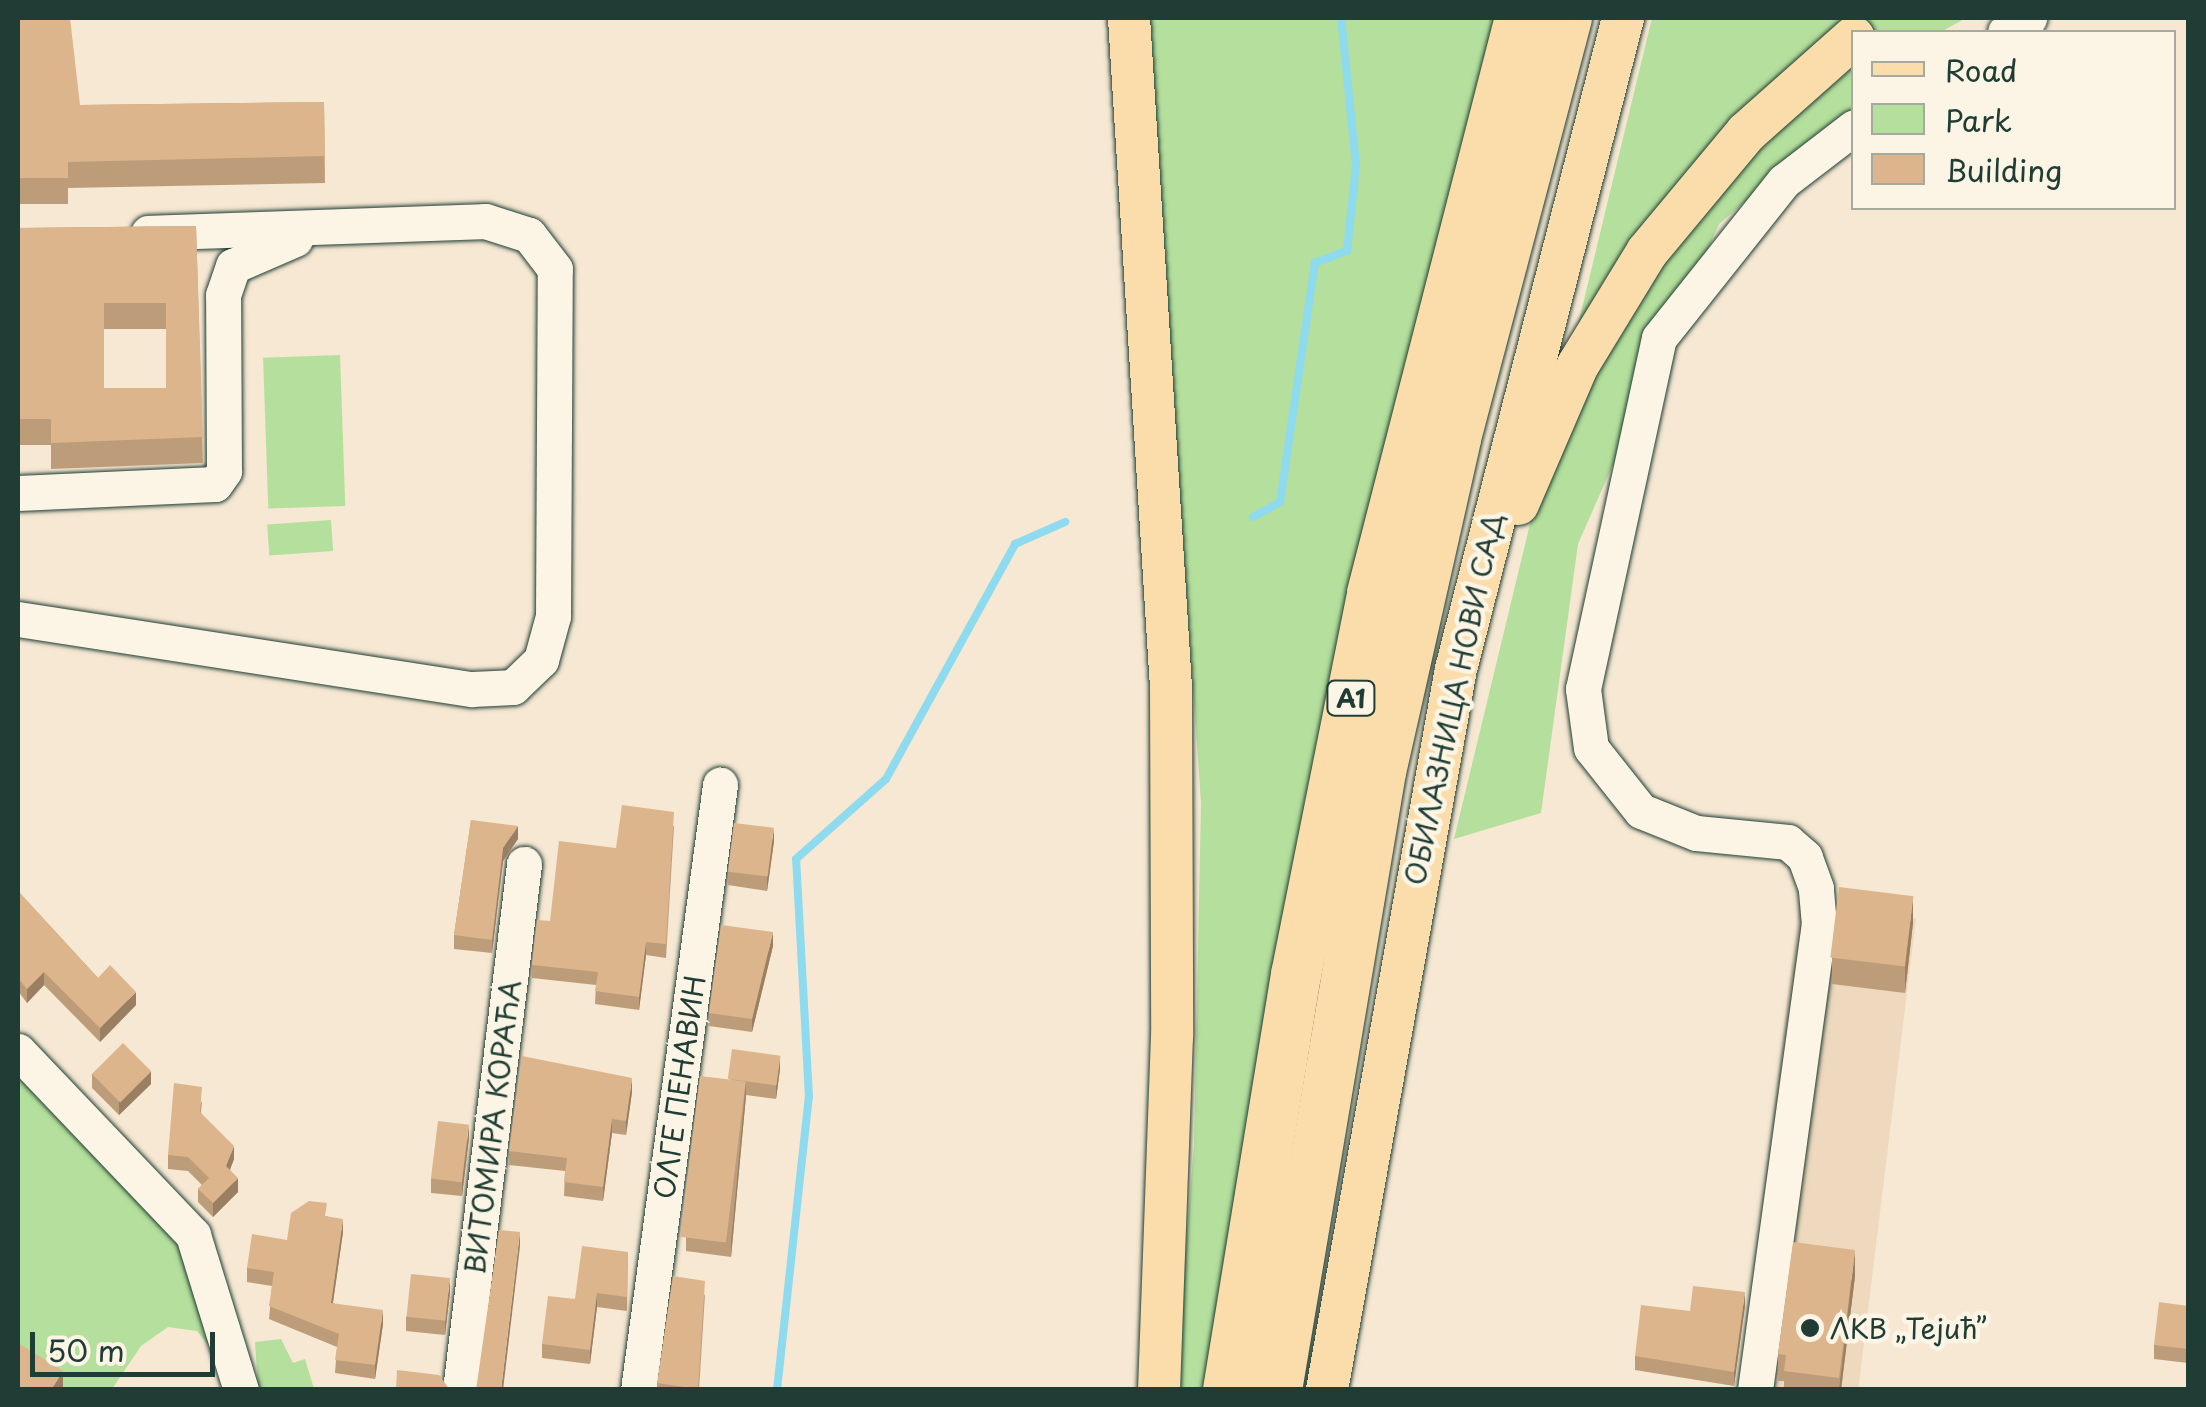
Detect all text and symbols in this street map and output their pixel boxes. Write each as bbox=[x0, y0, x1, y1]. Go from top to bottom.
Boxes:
legend bbox=[1851, 30, 2176, 210]
text: Road bbox=[1945, 47, 2018, 92]
text: Park bbox=[1945, 97, 2012, 142]
text: Building bbox=[1945, 147, 2062, 192]
street label: ОБИЛАЗНИЦА НОВИ САД bbox=[1397, 509, 1509, 889]
road number: A1 bbox=[1326, 678, 1376, 718]
street label: ОЛГЕ ПЕНАВИН bbox=[647, 972, 711, 1202]
street label: ВИТОМИРА КОРАЋА bbox=[457, 978, 527, 1276]
place label: ЛКВ „Тејић” bbox=[1830, 1311, 1988, 1345]
scale bar bbox=[35, 1312, 220, 1374]
marker: ЛКВ „Тејић” bbox=[1799, 1317, 1821, 1339]
text: 50 m bbox=[47, 1327, 125, 1372]

